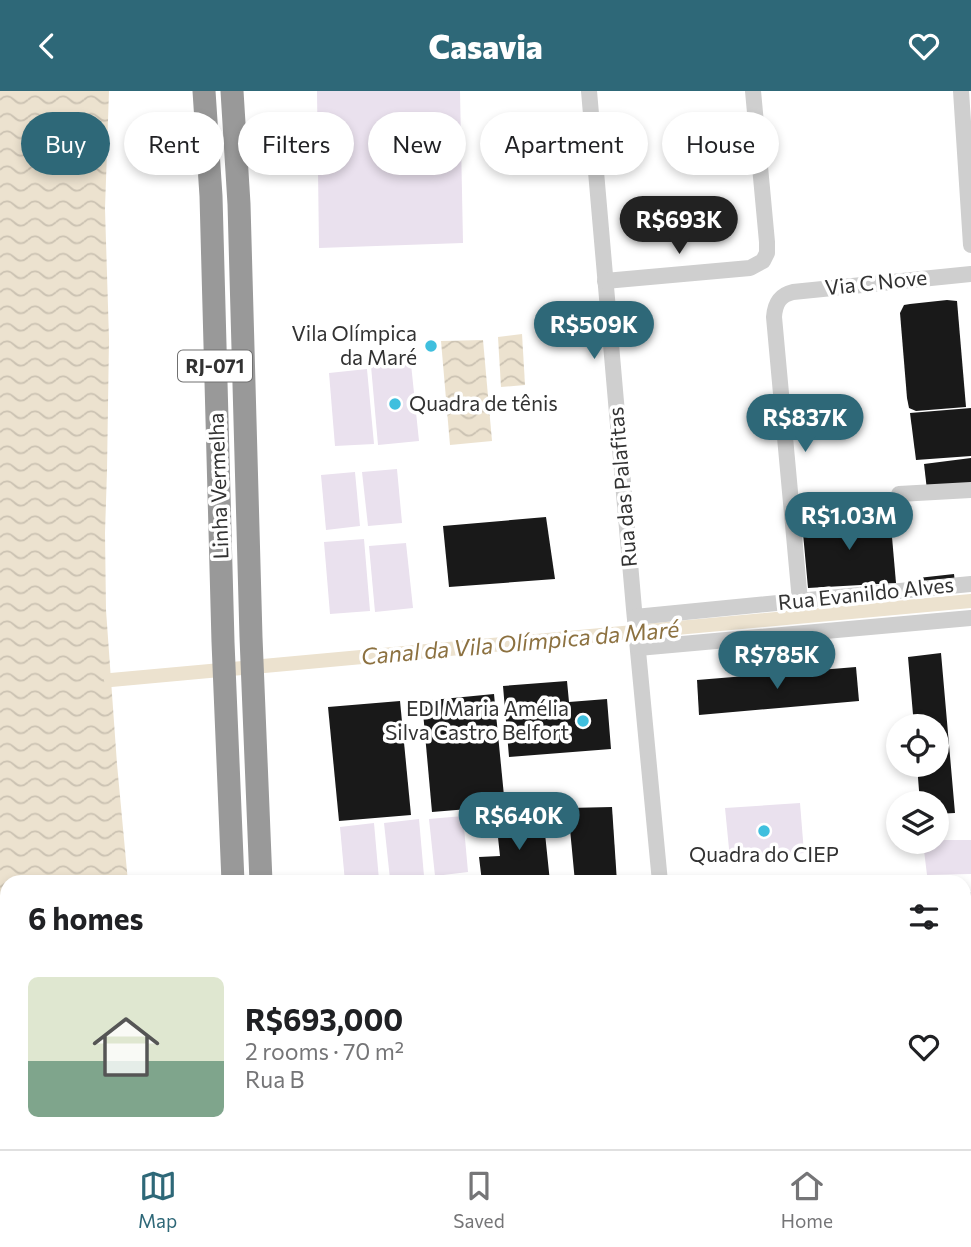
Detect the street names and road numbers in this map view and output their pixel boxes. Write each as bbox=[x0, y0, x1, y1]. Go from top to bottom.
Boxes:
street label: Via C Nove bbox=[823, 264, 928, 299]
road number: RJ-071 bbox=[178, 351, 252, 381]
street label: Rua das Palafitas bbox=[602, 406, 641, 568]
street label: Linha Vermelha bbox=[202, 412, 233, 560]
street label: Rua Evanildo Alves bbox=[777, 571, 955, 614]

